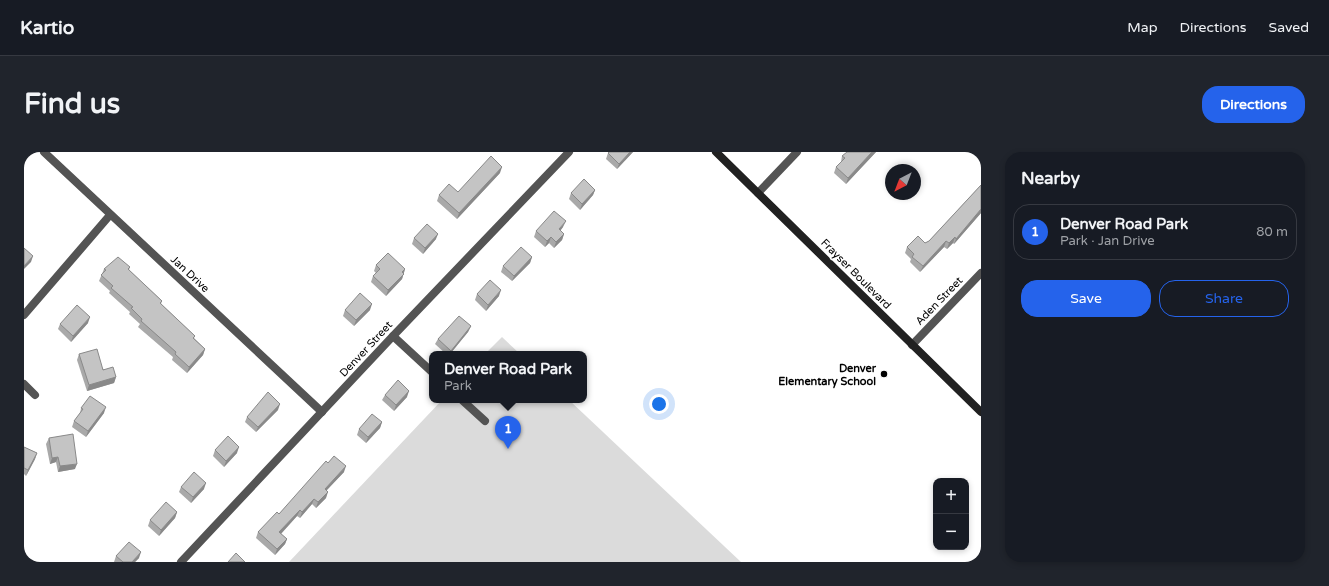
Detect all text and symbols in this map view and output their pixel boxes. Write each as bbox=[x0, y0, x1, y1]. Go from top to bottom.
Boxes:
text: Kartio bbox=[20, 17, 74, 39]
text: Map bbox=[1127, 19, 1158, 36]
text: Directions bbox=[1180, 19, 1247, 36]
text: Saved bbox=[1269, 19, 1309, 36]
button: Directions bbox=[1202, 86, 1305, 123]
text: Find us bbox=[24, 87, 120, 121]
north arrow bbox=[885, 164, 921, 200]
text: Nearby bbox=[1021, 168, 1080, 189]
text: Denver Road Park bbox=[1060, 215, 1188, 233]
text: 1 bbox=[1031, 224, 1039, 240]
text: 80 m bbox=[1256, 224, 1288, 240]
text: Park · Jan Drive bbox=[1060, 233, 1155, 249]
street label: Frayser Boulevard bbox=[818, 236, 894, 312]
street label: Jan Drive bbox=[168, 253, 212, 295]
street label: Aden Street bbox=[913, 274, 965, 328]
button: Save bbox=[1021, 280, 1151, 317]
button: Share bbox=[1159, 280, 1289, 317]
street label: Denver Street bbox=[337, 318, 395, 380]
popup bbox=[429, 351, 587, 403]
text: Denver Road Park bbox=[444, 360, 572, 378]
place label: Denver Elementary School bbox=[778, 362, 877, 389]
marker: Denver Elementary School bbox=[879, 369, 889, 379]
text: Park bbox=[444, 378, 472, 394]
your location bbox=[649, 394, 669, 414]
pin: 1 bbox=[495, 416, 521, 449]
map controls bbox=[933, 478, 969, 550]
button: + bbox=[933, 478, 969, 514]
button: − bbox=[933, 514, 969, 550]

